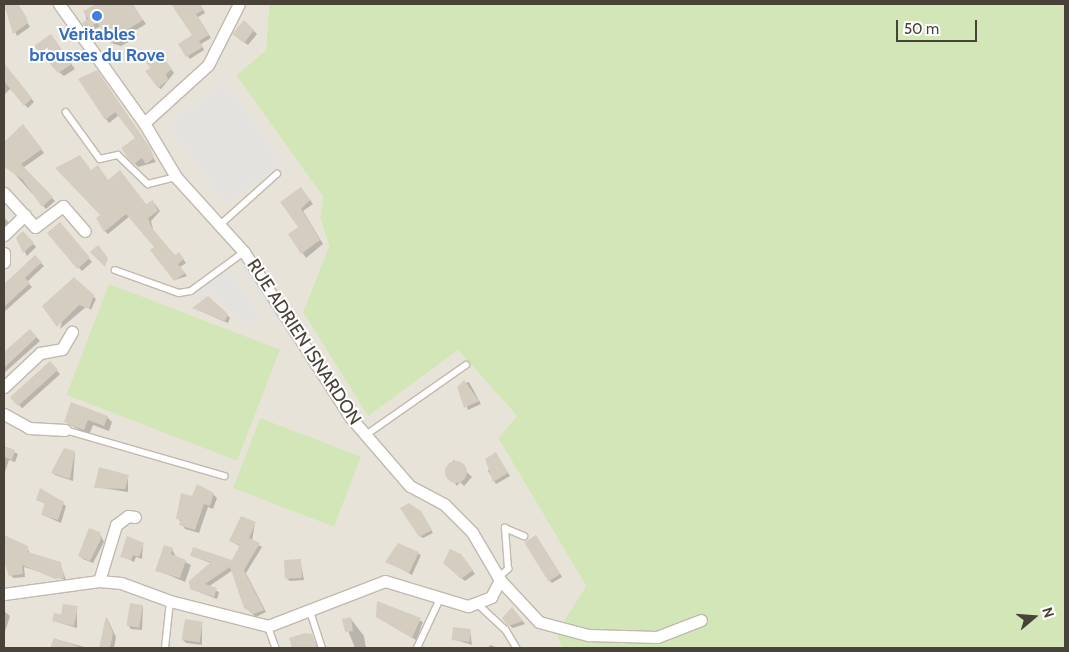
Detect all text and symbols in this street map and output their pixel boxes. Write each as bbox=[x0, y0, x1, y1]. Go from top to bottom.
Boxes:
marker: Véritables brousses du Rove bbox=[91, 10, 103, 22]
scale bar bbox=[899, 10, 980, 42]
text: 50 m bbox=[904, 20, 939, 38]
place label: Véritables brousses du Rove bbox=[29, 24, 165, 66]
street label: RUE ADRIEN ISNARDON bbox=[242, 255, 366, 429]
north arrow bbox=[1009, 592, 1059, 642]
text: N bbox=[1038, 605, 1058, 620]

